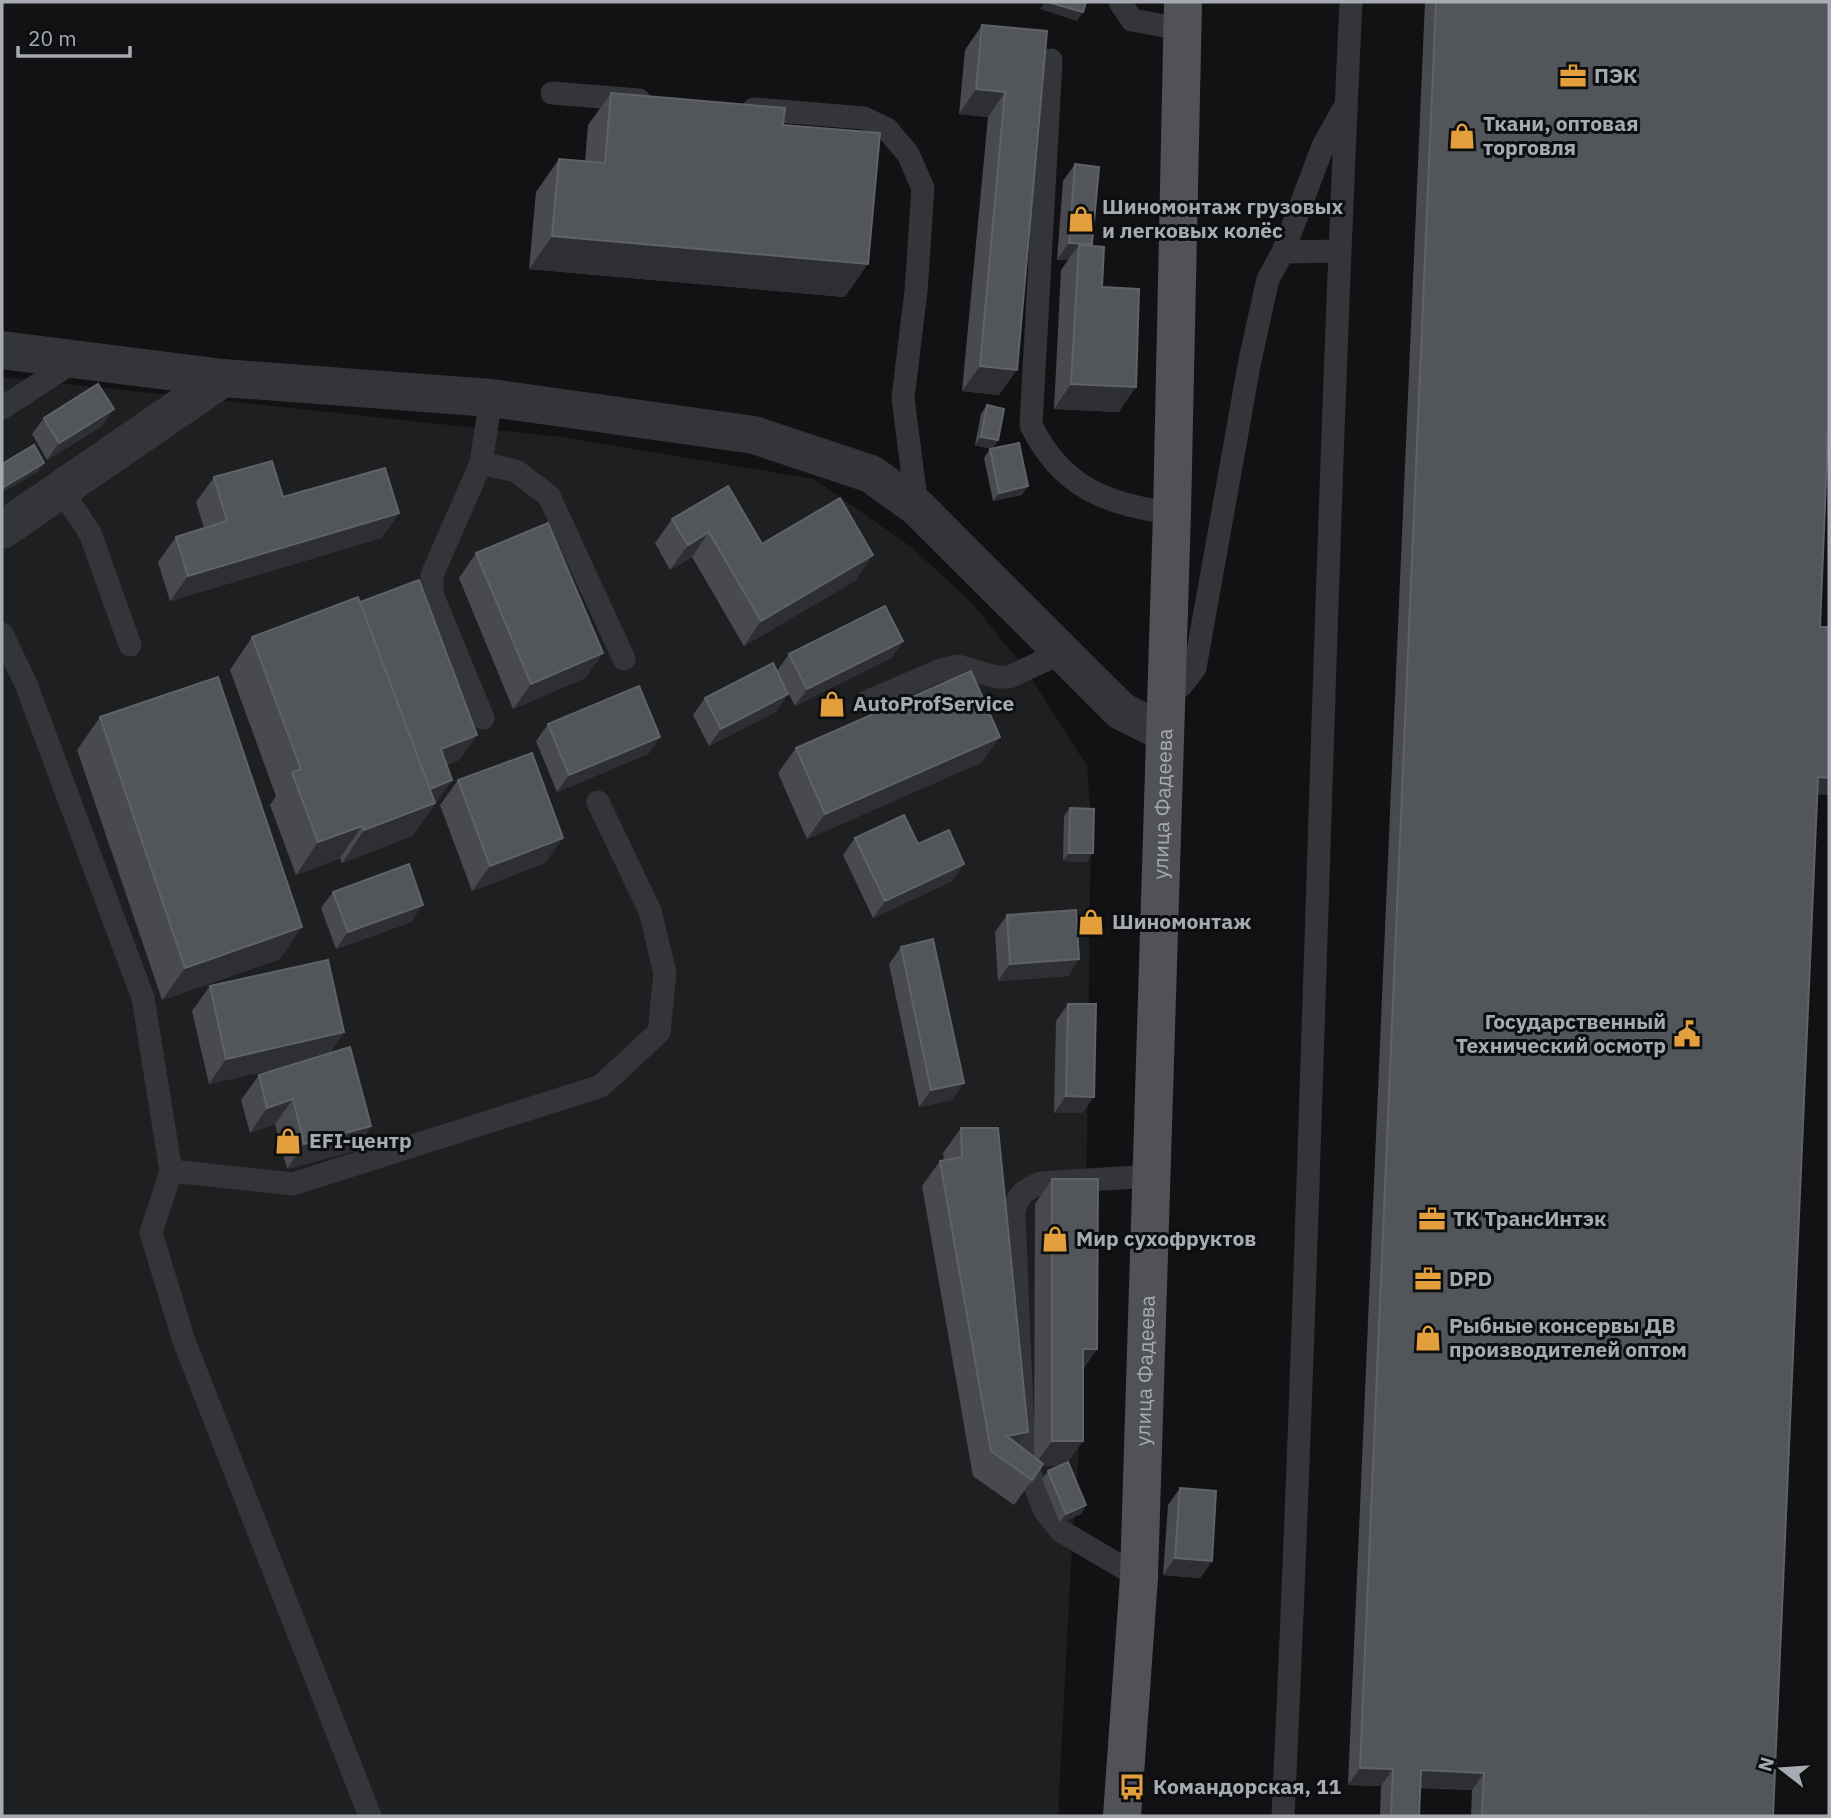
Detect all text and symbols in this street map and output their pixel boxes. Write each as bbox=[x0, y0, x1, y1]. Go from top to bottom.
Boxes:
scale bar bbox=[18, 14, 130, 58]
text: 20 m bbox=[28, 24, 77, 52]
office icon: ПЭК bbox=[1558, 61, 1588, 91]
place label: ПЭК bbox=[1594, 61, 1637, 89]
place label: Ткани, оптовая торговля bbox=[1483, 109, 1638, 161]
shop icon: Ткани, оптовая торговля bbox=[1447, 121, 1477, 151]
place label: Шиномонтаж грузовых и легковых колёс bbox=[1102, 192, 1344, 244]
shop icon: Шиномонтаж грузовых и легковых колёс bbox=[1066, 204, 1096, 234]
shop icon: AutoProfService bbox=[817, 689, 847, 719]
place label: AutoProfService bbox=[853, 689, 1015, 717]
street label: улица Фадеева bbox=[1146, 728, 1178, 880]
shop icon: Шиномонтаж bbox=[1076, 907, 1106, 937]
place label: Шиномонтаж bbox=[1112, 907, 1251, 935]
place label: Государственный Технический осмотр bbox=[1456, 1007, 1666, 1059]
public building icon: Государственный Технический осмотр bbox=[1672, 1019, 1702, 1049]
shop icon: EFI-центр bbox=[273, 1126, 303, 1156]
place label: EFI-центр bbox=[309, 1126, 412, 1154]
office icon: ТК ТрансИнтэк bbox=[1417, 1204, 1447, 1234]
place label: ТК ТрансИнтэк bbox=[1453, 1204, 1606, 1232]
shop icon: Мир сухофруктов bbox=[1040, 1224, 1070, 1254]
place label: Мир сухофруктов bbox=[1076, 1224, 1256, 1252]
office icon: DPD bbox=[1413, 1264, 1443, 1294]
place label: DPD bbox=[1449, 1264, 1492, 1292]
street label: улица Фадеева bbox=[1128, 1295, 1161, 1447]
place label: Рыбные консервы ДВ производителей оптом bbox=[1449, 1311, 1687, 1363]
shop icon: Рыбные консервы ДВ производителей оптом bbox=[1413, 1323, 1443, 1353]
north arrow bbox=[1747, 1734, 1817, 1804]
text: N bbox=[1752, 1754, 1779, 1774]
bus stop icon: Командорская, 11 bbox=[1117, 1772, 1147, 1802]
place label: Командорская, 11 bbox=[1153, 1772, 1342, 1800]

